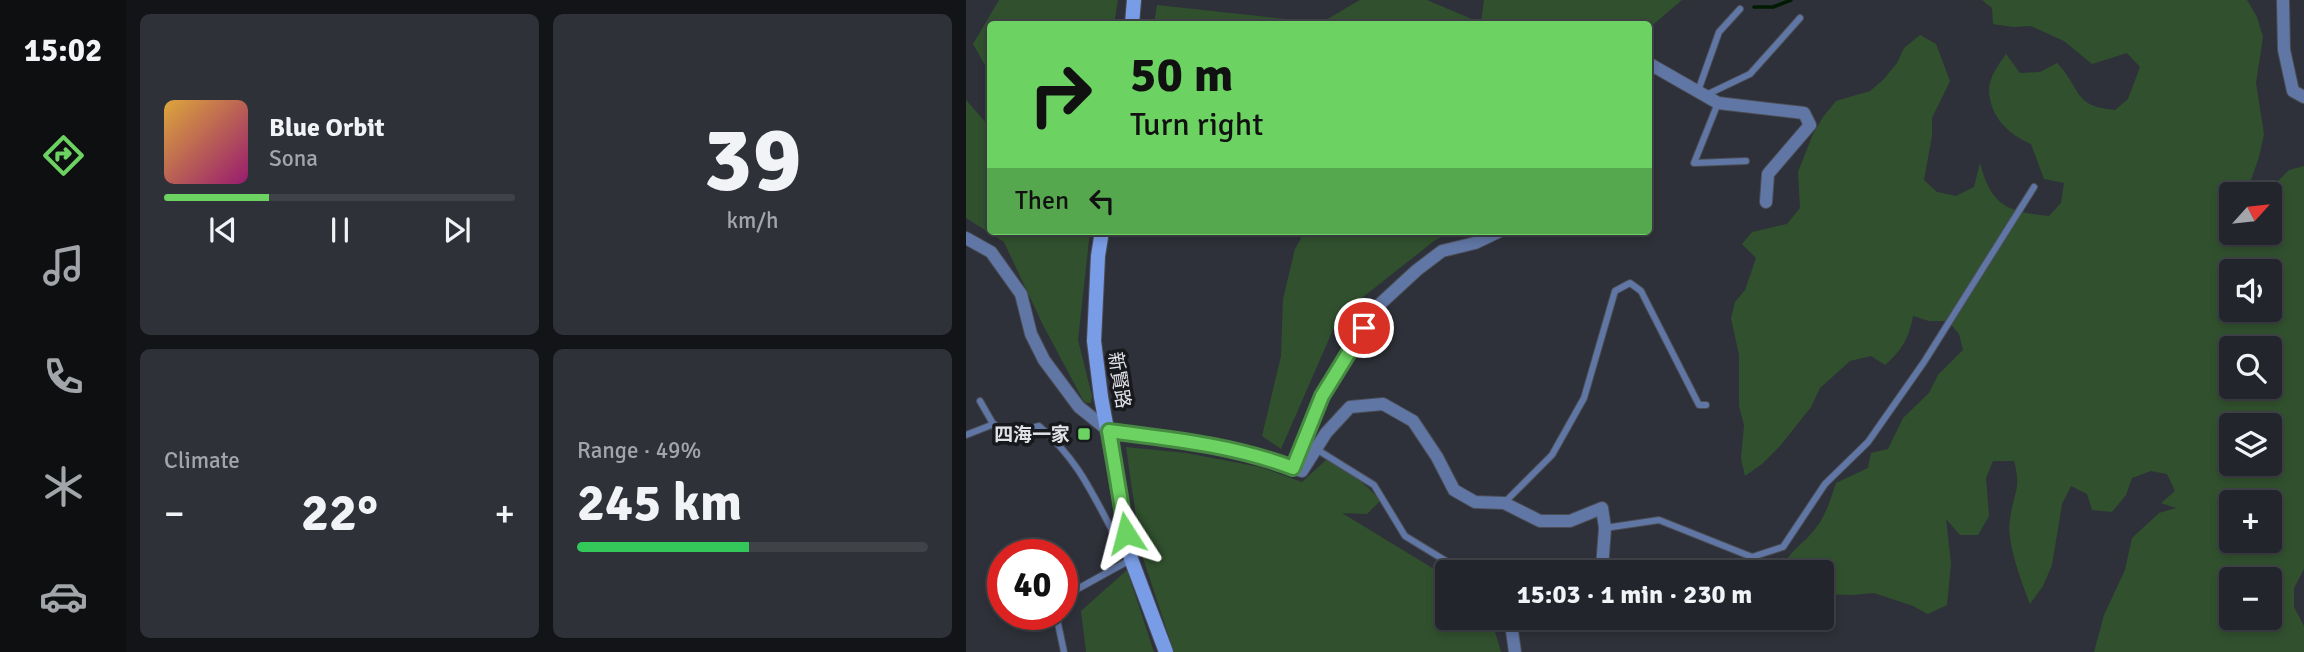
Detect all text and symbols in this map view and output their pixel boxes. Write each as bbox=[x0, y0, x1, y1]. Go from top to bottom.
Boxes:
text: 15:02 bbox=[24, 31, 102, 70]
text: 50 m bbox=[1130, 45, 1233, 105]
icon: right bbox=[1015, 49, 1106, 140]
text: 39 bbox=[703, 104, 802, 217]
text: Turn right bbox=[1130, 105, 1263, 144]
text: Blue Orbit bbox=[269, 112, 385, 144]
icon: directions bbox=[39, 131, 88, 180]
text: Sona bbox=[269, 144, 318, 173]
icon: left bbox=[1083, 182, 1121, 220]
north arrow bbox=[2219, 182, 2282, 245]
map controls bbox=[2219, 182, 2282, 630]
text: Then bbox=[1015, 185, 1069, 217]
text: km/h bbox=[726, 206, 779, 235]
icon: previous bbox=[204, 211, 242, 249]
icon: pause bbox=[321, 211, 359, 249]
icon: next bbox=[438, 211, 476, 249]
icon: music bbox=[39, 241, 88, 290]
button: sound bbox=[2219, 259, 2282, 322]
pin bbox=[1334, 298, 1394, 358]
icon: arrive bbox=[1345, 309, 1383, 347]
button: search bbox=[2219, 336, 2282, 399]
street label: 新賢路 bbox=[1103, 350, 1135, 410]
icon: phone bbox=[39, 352, 88, 401]
button: layers bbox=[2219, 413, 2282, 476]
place label: 四海一家 bbox=[994, 423, 1070, 447]
marker: 四海一家 bbox=[1076, 426, 1092, 442]
text: Range · 49% bbox=[577, 436, 701, 465]
text: Climate bbox=[164, 446, 240, 475]
icon: climate bbox=[39, 462, 88, 511]
text: 245 km bbox=[577, 471, 742, 535]
text: 22° bbox=[301, 481, 378, 545]
text: − bbox=[164, 490, 185, 537]
text: + bbox=[494, 490, 515, 537]
button: + bbox=[2219, 490, 2282, 553]
position arrow bbox=[1089, 496, 1163, 570]
speed limit sign: 40 bbox=[987, 539, 1078, 630]
button: − bbox=[2219, 567, 2282, 630]
icon: car bbox=[39, 572, 88, 621]
text: 15:03 · 1 min · 230 m bbox=[1517, 579, 1752, 611]

